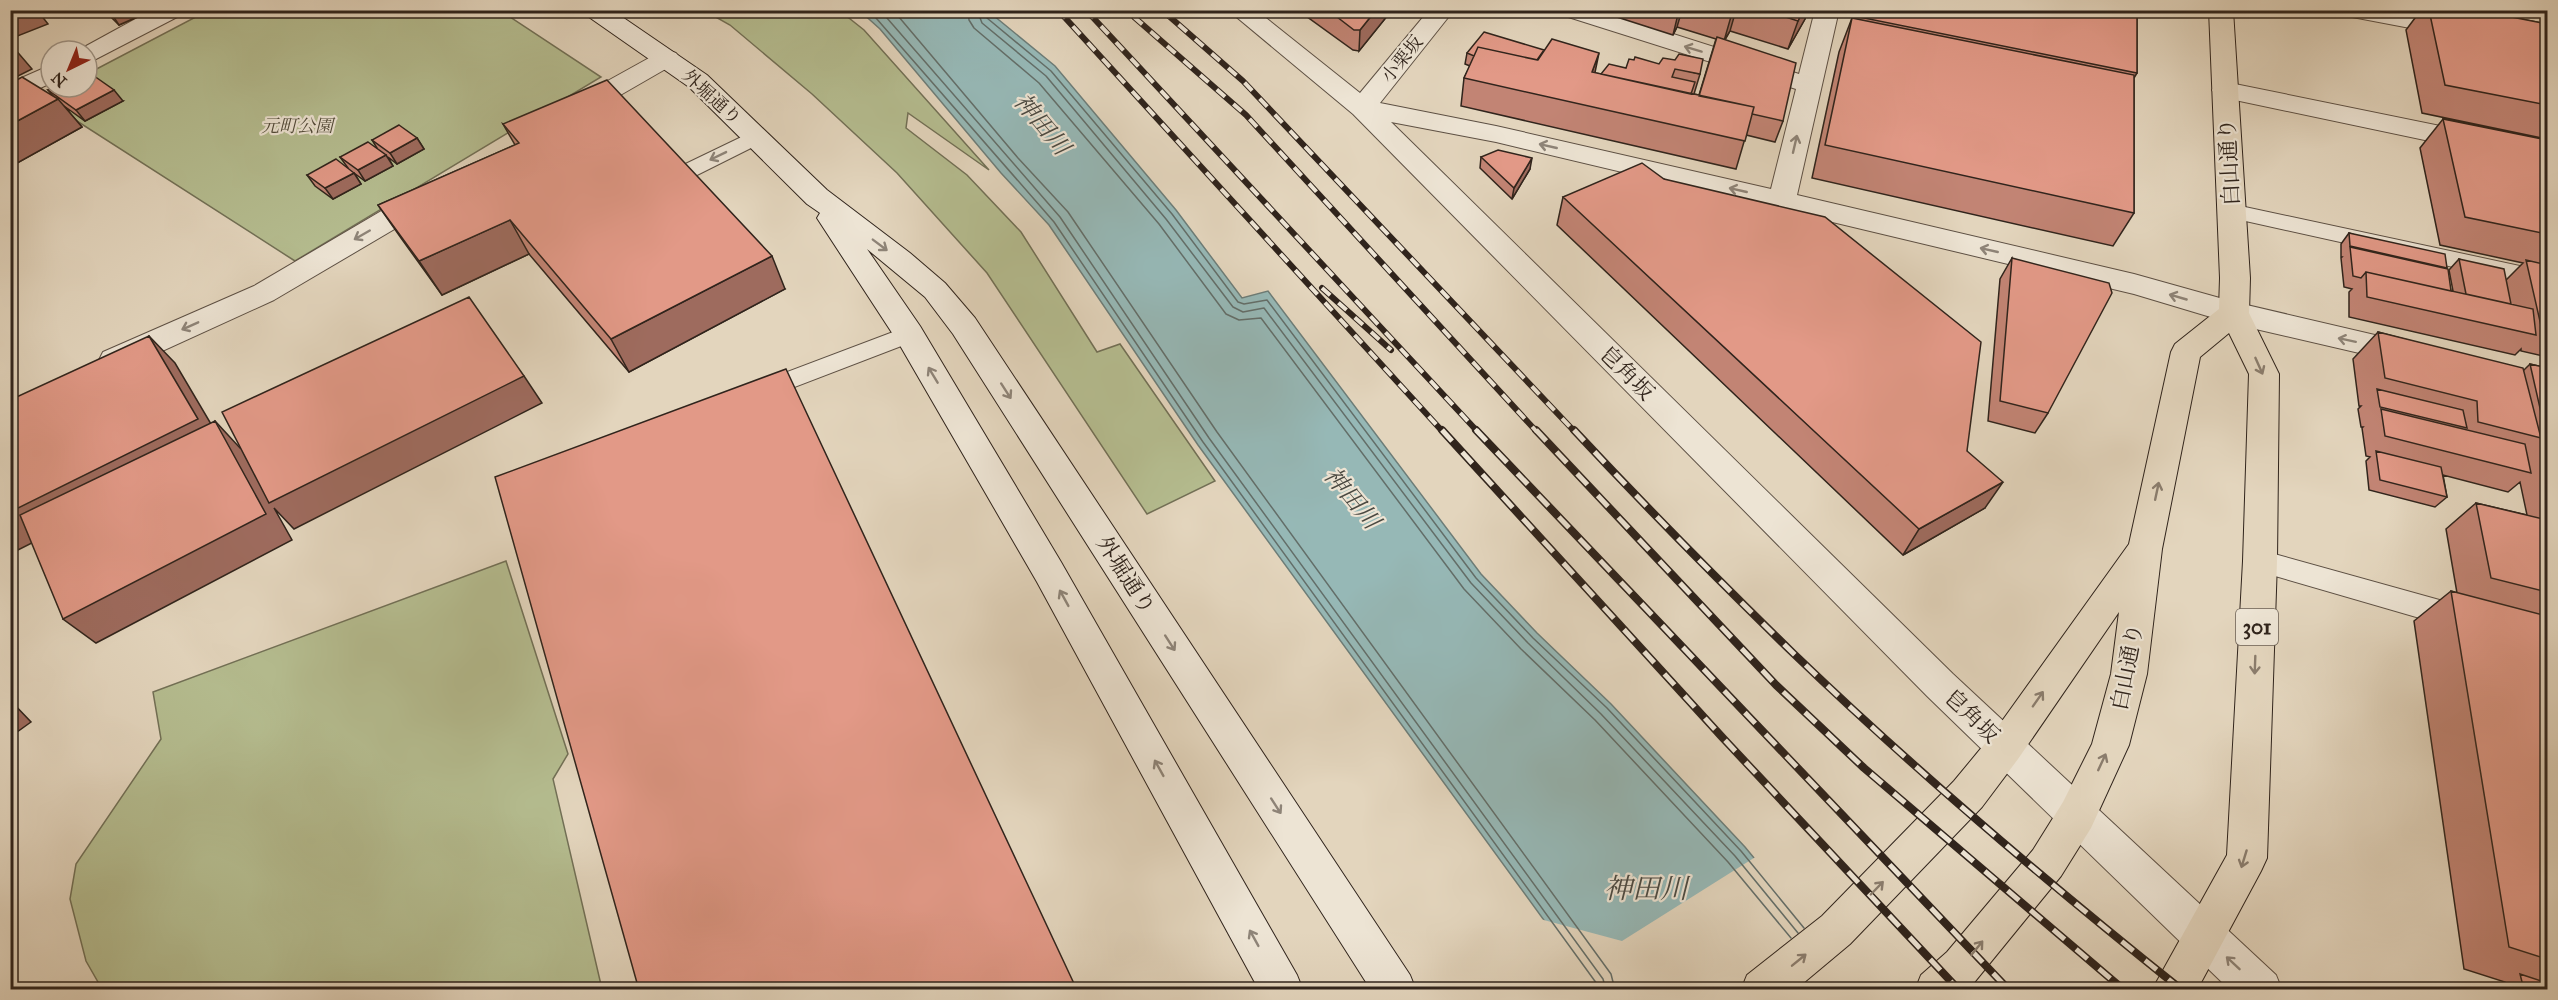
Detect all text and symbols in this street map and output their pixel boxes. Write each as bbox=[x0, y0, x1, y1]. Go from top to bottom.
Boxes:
street label: 小栗坂 bbox=[1376, 31, 1428, 87]
north arrow bbox=[39, 39, 99, 99]
one-way arrow bbox=[1684, 42, 1703, 53]
street label: 外堀通り bbox=[678, 65, 746, 129]
text: N bbox=[47, 68, 71, 91]
water label: 神田川 bbox=[1007, 87, 1079, 164]
park label: 元町公園 bbox=[261, 115, 336, 137]
street label: 白山通り bbox=[2213, 117, 2245, 207]
one-way arrow bbox=[1790, 134, 1802, 153]
one-way arrow bbox=[1539, 140, 1558, 152]
one-way arrow bbox=[709, 150, 727, 162]
one-way arrow bbox=[1729, 184, 1748, 196]
one-way arrow bbox=[354, 229, 371, 241]
one-way arrow bbox=[872, 238, 888, 251]
one-way arrow bbox=[1980, 243, 1999, 255]
one-way arrow bbox=[2169, 291, 2188, 302]
one-way arrow bbox=[182, 321, 200, 332]
one-way arrow bbox=[2337, 334, 2357, 345]
street label: 皀角坂 bbox=[1594, 340, 1660, 406]
one-way arrow bbox=[2254, 356, 2266, 374]
one-way arrow bbox=[927, 367, 939, 384]
one-way arrow bbox=[1000, 382, 1012, 399]
water label: 神田川 bbox=[1317, 461, 1389, 538]
one-way arrow bbox=[2152, 482, 2163, 502]
street label: 外堀通り bbox=[1091, 531, 1161, 619]
one-way arrow bbox=[1057, 590, 1069, 607]
road number: 301 bbox=[2236, 609, 2278, 645]
street label: 白山通り bbox=[2105, 621, 2149, 713]
one-way arrow bbox=[1163, 634, 1176, 651]
one-way arrow bbox=[2250, 654, 2261, 674]
street label: 皀角坂 bbox=[1939, 683, 2005, 749]
one-way arrow bbox=[2032, 691, 2044, 707]
one-way arrow bbox=[2097, 753, 2109, 771]
one-way arrow bbox=[1153, 760, 1165, 777]
one-way arrow bbox=[1270, 797, 1282, 814]
one-way arrow bbox=[2238, 849, 2249, 868]
water label: 神田川 bbox=[1604, 871, 1691, 906]
one-way arrow bbox=[1870, 880, 1884, 895]
one-way arrow bbox=[1248, 930, 1259, 948]
one-way arrow bbox=[1971, 940, 1984, 956]
one-way arrow bbox=[1791, 953, 1807, 966]
one-way arrow bbox=[2226, 957, 2241, 971]

